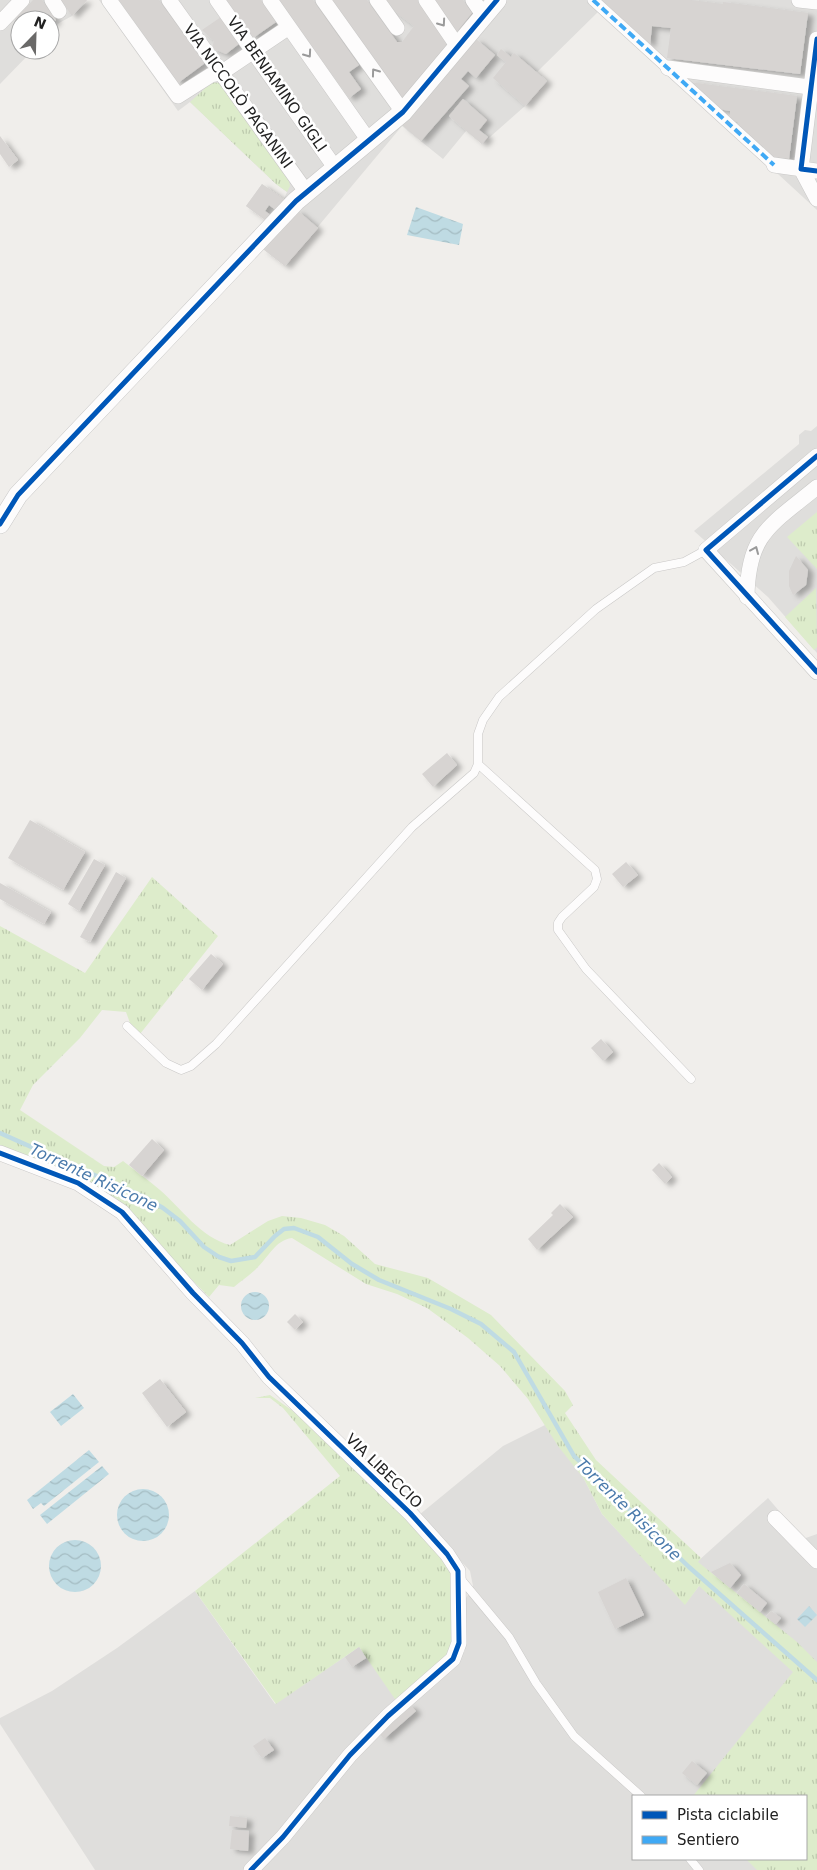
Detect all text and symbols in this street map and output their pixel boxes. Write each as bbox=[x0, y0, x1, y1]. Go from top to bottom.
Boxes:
north arrow bbox=[10, 10, 60, 60]
text: N bbox=[32, 13, 49, 33]
street label: VIA BENIAMINO GIGLI bbox=[223, 13, 331, 155]
one-way arrow bbox=[436, 17, 445, 27]
street label: VIA NICCOLÒ PAGANINI bbox=[180, 20, 297, 172]
one-way arrow bbox=[302, 49, 311, 58]
one-way arrow bbox=[372, 68, 381, 78]
one-way arrow bbox=[748, 546, 759, 555]
water label: Torrente Risicone bbox=[27, 1140, 161, 1215]
street label: VIA LIBECCIO bbox=[342, 1430, 426, 1512]
water label: Torrente Risicone bbox=[572, 1454, 685, 1565]
legend bbox=[632, 1795, 807, 1860]
text: Pista ciclabile bbox=[677, 1806, 779, 1824]
text: Sentiero bbox=[677, 1831, 740, 1849]

